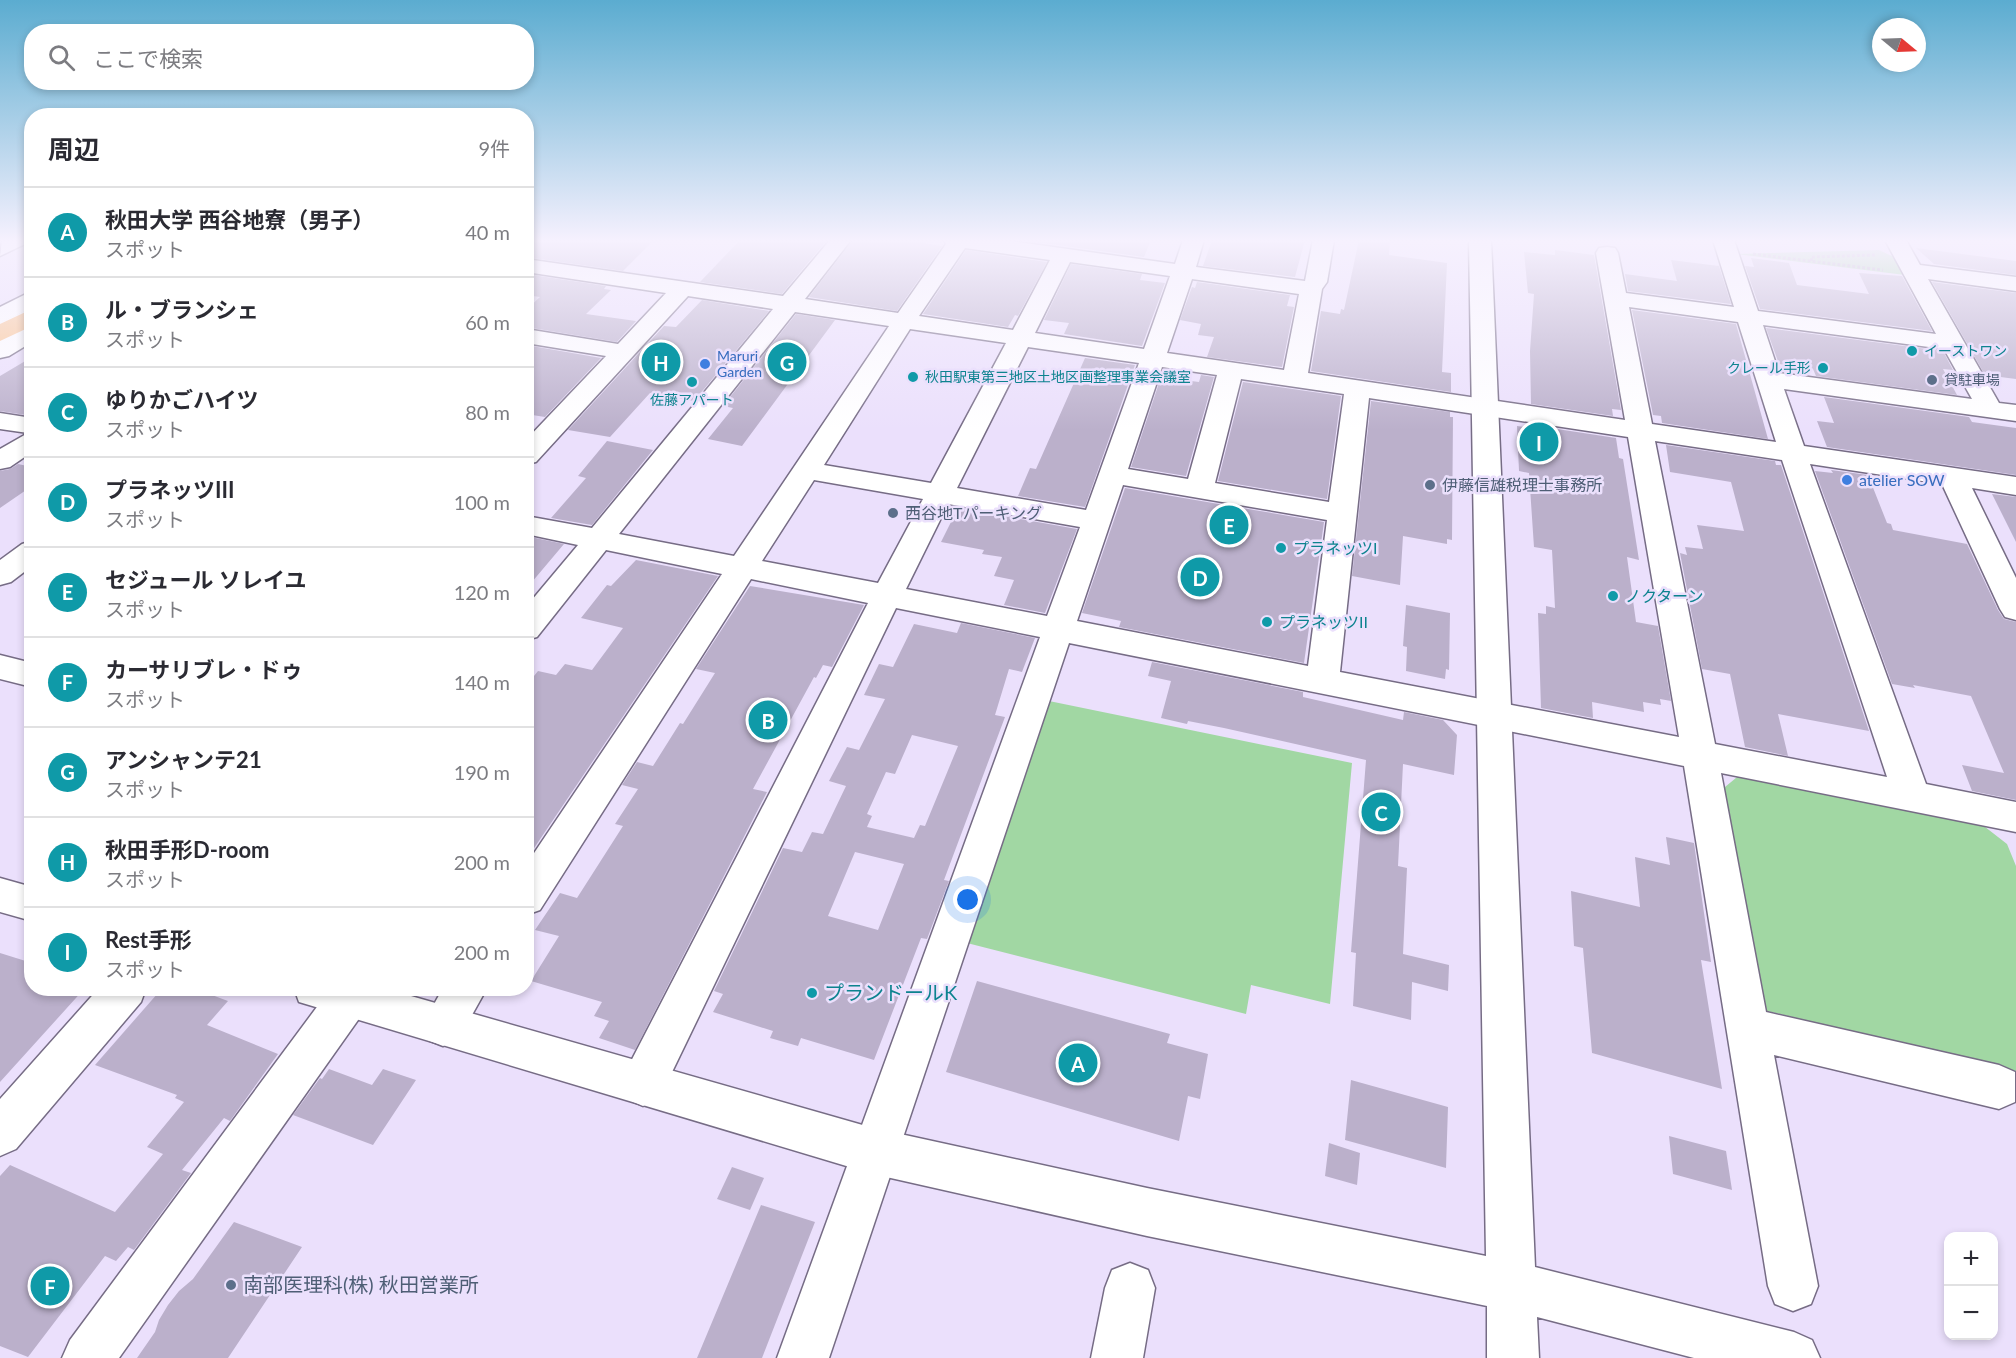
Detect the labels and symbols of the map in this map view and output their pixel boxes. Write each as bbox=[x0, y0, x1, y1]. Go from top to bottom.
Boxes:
north arrow bbox=[1872, 18, 1926, 72]
pin: H bbox=[642, 340, 680, 385]
pin: G bbox=[768, 340, 806, 385]
place label: イーストワン bbox=[1924, 342, 2007, 359]
marker: イーストワン bbox=[1905, 344, 1919, 358]
place label: Maruri Garden bbox=[717, 347, 762, 380]
marker: Maruri Garden bbox=[698, 357, 712, 371]
place label: クレール手形 bbox=[1727, 359, 1811, 376]
marker: クレール手形 bbox=[1816, 361, 1830, 375]
place label: 秋田駅東第三地区土地区画整理事業会議室 bbox=[925, 368, 1191, 385]
marker: 秋田駅東第三地区土地区画整理事業会議室 bbox=[906, 370, 920, 384]
place label: 貸駐車場 bbox=[1944, 371, 2000, 388]
marker: 貸駐車場 bbox=[1925, 373, 1939, 387]
marker: 佐藤アパート bbox=[685, 375, 699, 389]
place label: 佐藤アパート bbox=[650, 391, 734, 408]
pin: I bbox=[1520, 420, 1558, 464]
place label: atelier SOW bbox=[1859, 470, 1945, 489]
marker: atelier SOW bbox=[1840, 473, 1854, 487]
place label: 伊藤信雄税理士事務所 bbox=[1442, 475, 1602, 494]
marker: 伊藤信雄税理士事務所 bbox=[1423, 478, 1437, 492]
pin: E bbox=[1210, 502, 1248, 548]
place label: 西谷地Tパーキング bbox=[905, 503, 1042, 522]
marker: 西谷地Tパーキング bbox=[886, 506, 900, 520]
place label: プラネッツI bbox=[1293, 538, 1377, 557]
marker: プラネッツI bbox=[1274, 541, 1288, 555]
pin: D bbox=[1180, 554, 1220, 600]
place label: ノクターン bbox=[1625, 586, 1704, 605]
marker: ノクターン bbox=[1606, 589, 1620, 603]
place label: プラネッツII bbox=[1279, 612, 1368, 631]
marker: プラネッツII bbox=[1260, 615, 1274, 629]
pin: B bbox=[748, 698, 788, 742]
pin: C bbox=[1362, 790, 1400, 834]
your location bbox=[953, 885, 982, 914]
place label: プランドールK bbox=[824, 980, 958, 1004]
marker: プランドールK bbox=[805, 986, 819, 1000]
pin: A bbox=[1058, 1040, 1098, 1086]
pin: F bbox=[31, 1264, 70, 1308]
place label: 南部医理科(株) 秋田営業所 bbox=[243, 1272, 479, 1296]
marker: 南部医理科(株) 秋田営業所 bbox=[224, 1278, 238, 1292]

